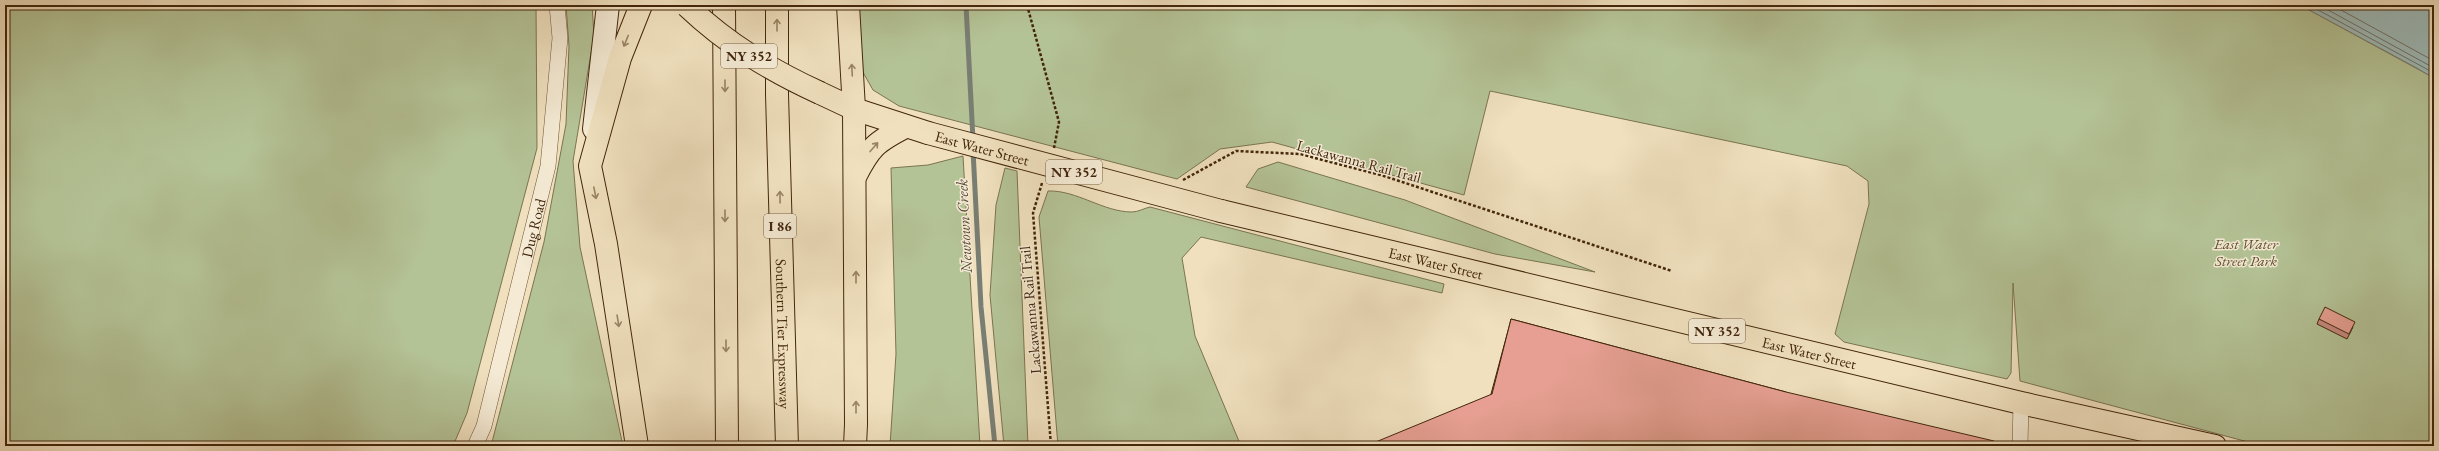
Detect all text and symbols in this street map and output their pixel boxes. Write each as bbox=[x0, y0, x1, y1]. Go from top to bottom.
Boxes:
one-way arrow bbox=[773, 19, 781, 32]
one-way arrow bbox=[622, 35, 630, 47]
road number: NY 352 bbox=[721, 44, 777, 68]
one-way arrow bbox=[848, 64, 855, 77]
one-way arrow bbox=[721, 79, 729, 92]
street label: East Water Street bbox=[933, 126, 1031, 169]
street label: Lackawanna Rail Trail bbox=[1295, 135, 1424, 187]
one-way arrow bbox=[869, 141, 878, 152]
road number: NY 352 bbox=[1046, 160, 1102, 184]
water label: Newtown Creek bbox=[951, 178, 977, 275]
one-way arrow bbox=[592, 186, 600, 199]
one-way arrow bbox=[776, 191, 783, 204]
street label: Dug Road bbox=[516, 196, 549, 259]
one-way arrow bbox=[722, 209, 729, 222]
road number: I 86 bbox=[764, 214, 796, 238]
park label: East Water Street Park bbox=[2213, 234, 2279, 270]
street label: East Water Street bbox=[1387, 242, 1485, 283]
street label: Lackawanna Rail Trail bbox=[1015, 245, 1045, 375]
street label: Southern Tier Expressway bbox=[772, 259, 795, 410]
one-way arrow bbox=[852, 271, 860, 284]
one-way arrow bbox=[614, 314, 622, 327]
road number: NY 352 bbox=[1689, 319, 1745, 343]
street label: East Water Street bbox=[1760, 332, 1859, 373]
one-way arrow bbox=[722, 339, 730, 352]
one-way arrow bbox=[852, 401, 860, 414]

